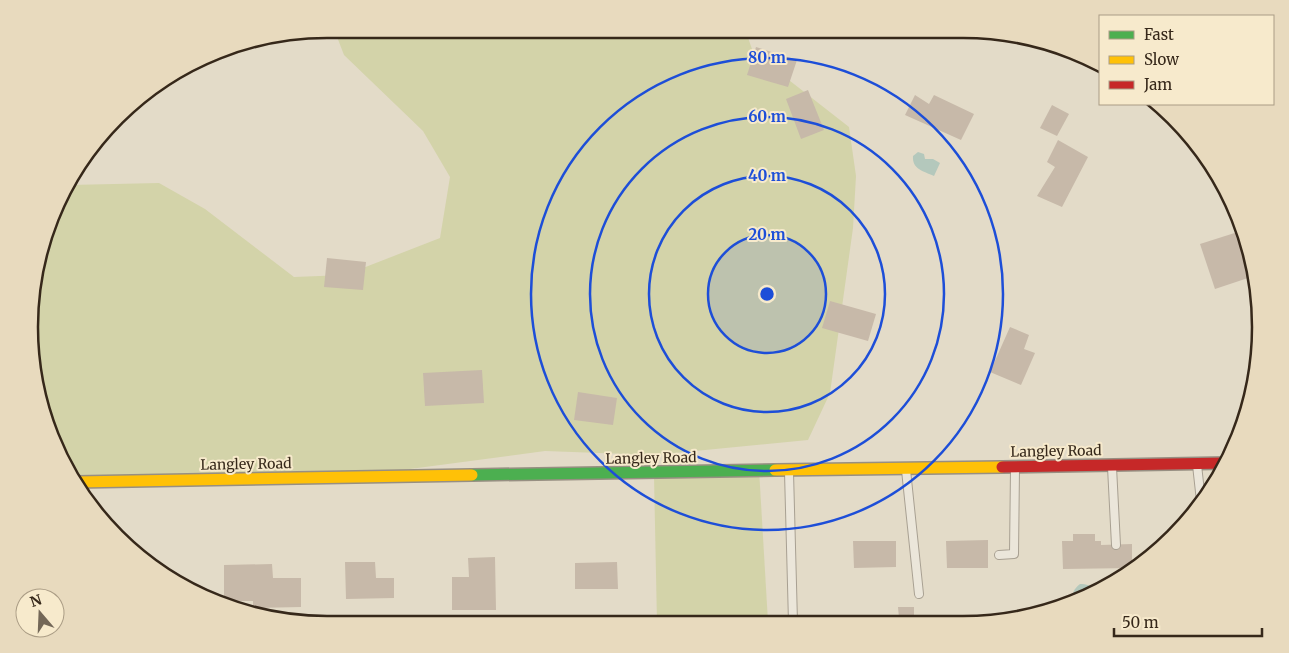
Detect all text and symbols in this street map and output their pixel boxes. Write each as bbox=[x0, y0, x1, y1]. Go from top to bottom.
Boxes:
legend bbox=[1099, 15, 1274, 105]
text: Fast bbox=[1144, 25, 1174, 44]
text: 80 m bbox=[748, 48, 786, 67]
text: Slow bbox=[1144, 50, 1179, 69]
text: Jam bbox=[1143, 75, 1172, 94]
text: 60 m bbox=[748, 107, 786, 126]
text: 40 m bbox=[748, 166, 786, 185]
text: 20 m bbox=[748, 225, 786, 244]
centre of rings bbox=[758, 285, 776, 303]
street label: Langley Road bbox=[1010, 441, 1102, 461]
street label: Langley Road bbox=[605, 448, 697, 468]
street label: Langley Road bbox=[200, 454, 292, 474]
north arrow bbox=[15, 588, 65, 638]
text: N bbox=[28, 590, 44, 611]
scale bar bbox=[1114, 606, 1262, 638]
text: 50 m bbox=[1122, 613, 1159, 632]

